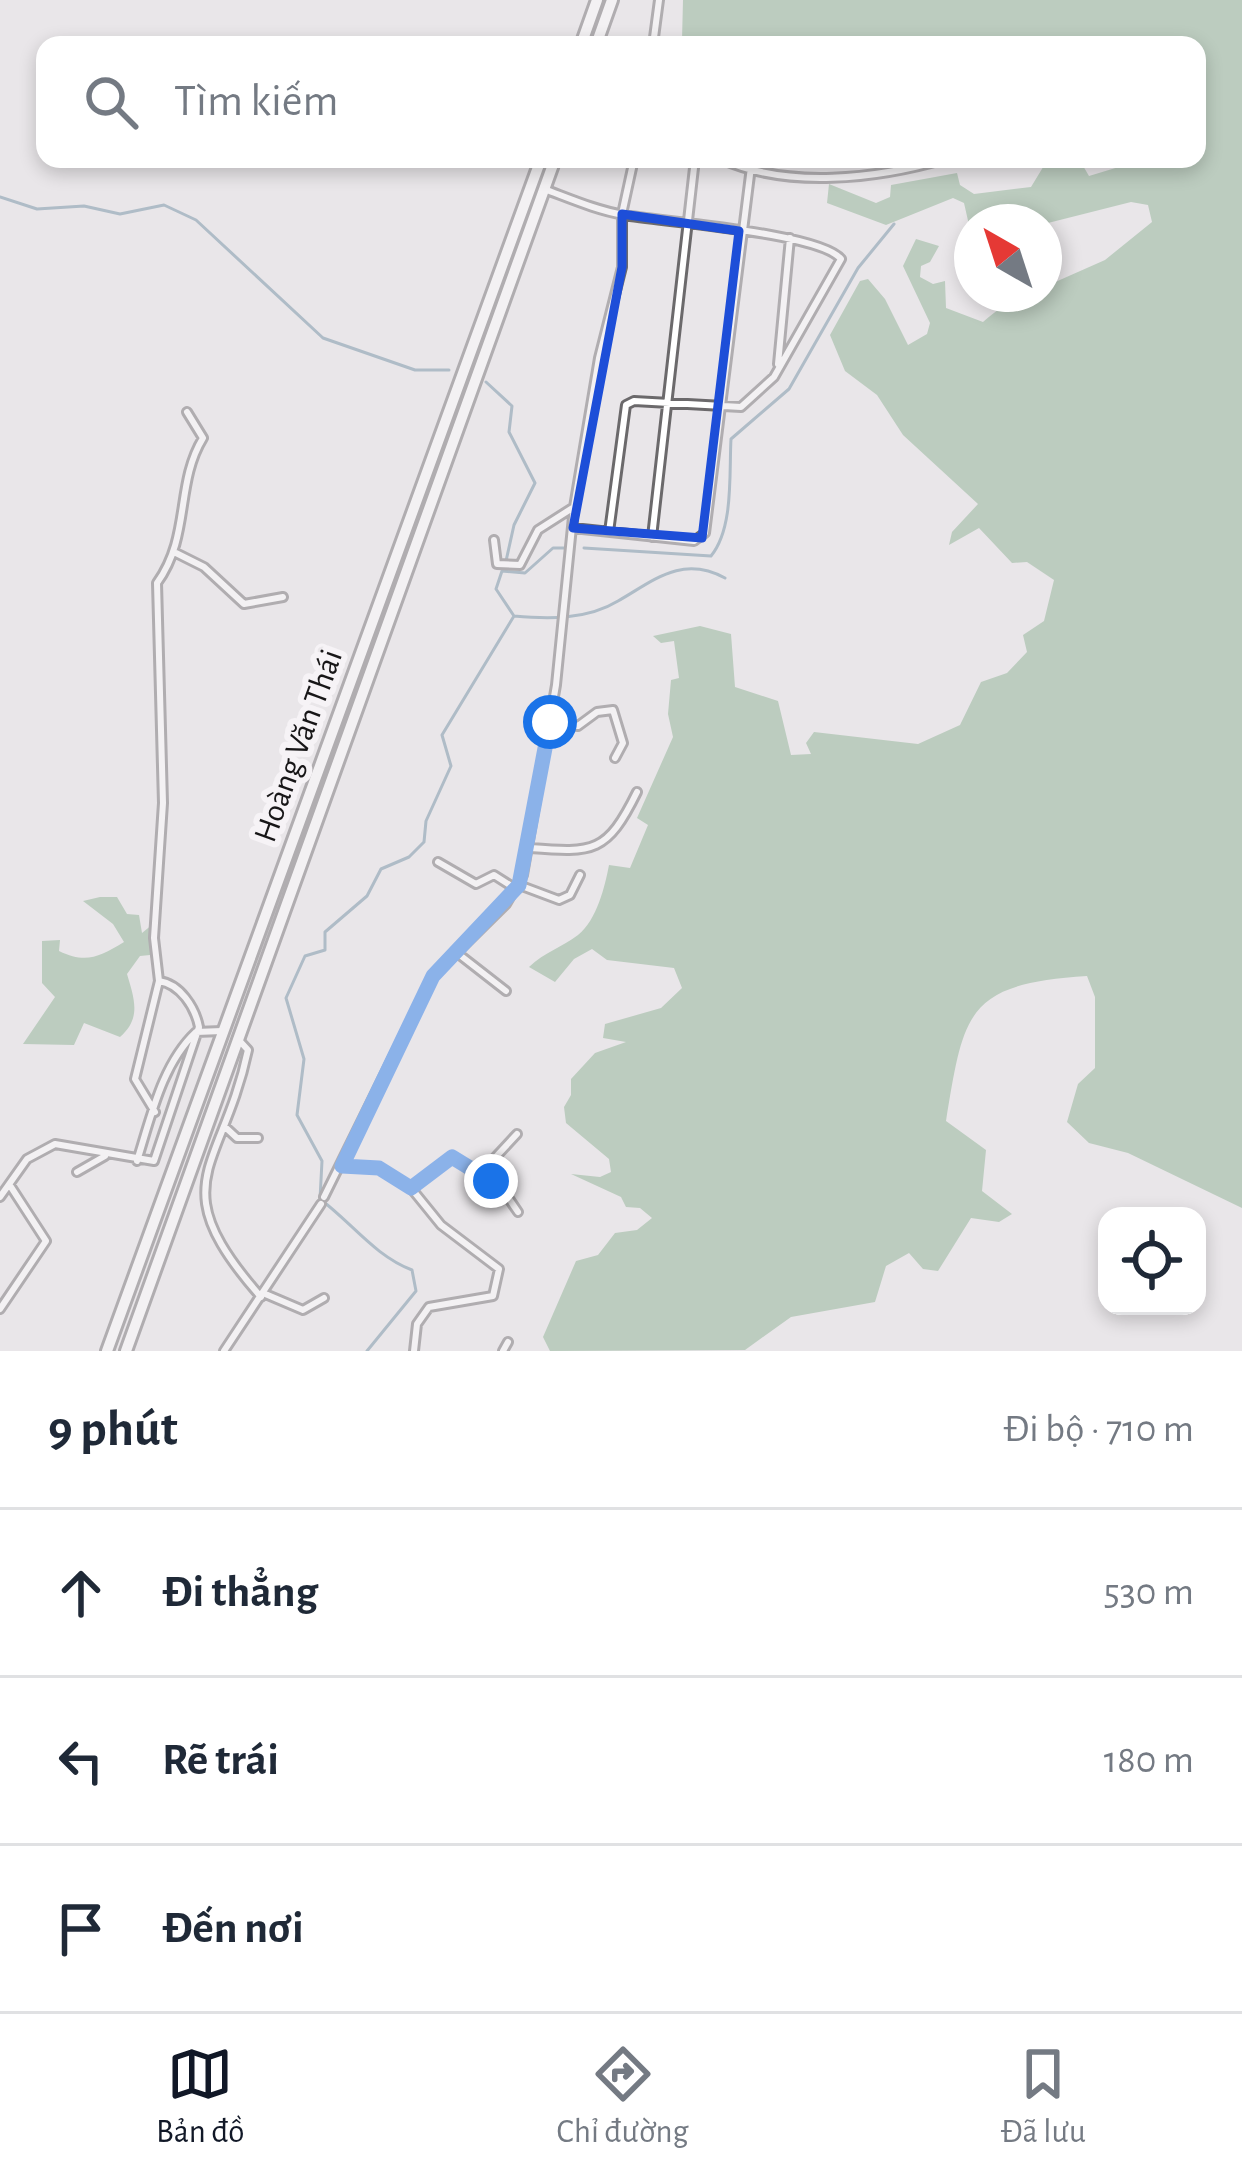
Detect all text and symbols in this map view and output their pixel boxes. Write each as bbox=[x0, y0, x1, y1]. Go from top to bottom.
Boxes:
search box bbox=[36, 36, 1206, 168]
icon: search bbox=[78, 69, 144, 135]
text: Tìm kiếm bbox=[174, 79, 339, 124]
north arrow bbox=[954, 204, 1062, 312]
street label: Hoàng Văn Thái bbox=[249, 645, 349, 847]
route start bbox=[523, 695, 577, 749]
route end bbox=[464, 1154, 518, 1208]
map controls bbox=[1098, 1207, 1206, 1315]
button: locate bbox=[1098, 1207, 1206, 1315]
text: 9 phút bbox=[48, 1404, 178, 1455]
text: Đi bộ · 710 m bbox=[1003, 1410, 1194, 1449]
icon: ahead bbox=[48, 1560, 114, 1626]
text: Đi thẳng bbox=[162, 1570, 318, 1615]
text: 530 m bbox=[1103, 1573, 1194, 1612]
icon: left bbox=[48, 1728, 114, 1794]
text: Rẽ trái bbox=[162, 1738, 279, 1783]
text: 180 m bbox=[1104, 1741, 1194, 1780]
icon: arrive bbox=[48, 1896, 114, 1962]
text: Đến nơi bbox=[162, 1906, 304, 1951]
tab: Bản đồ bbox=[156, 2041, 245, 2153]
tab: Chỉ đường bbox=[557, 2041, 688, 2153]
tab: Đã lưu bbox=[1001, 2041, 1086, 2153]

